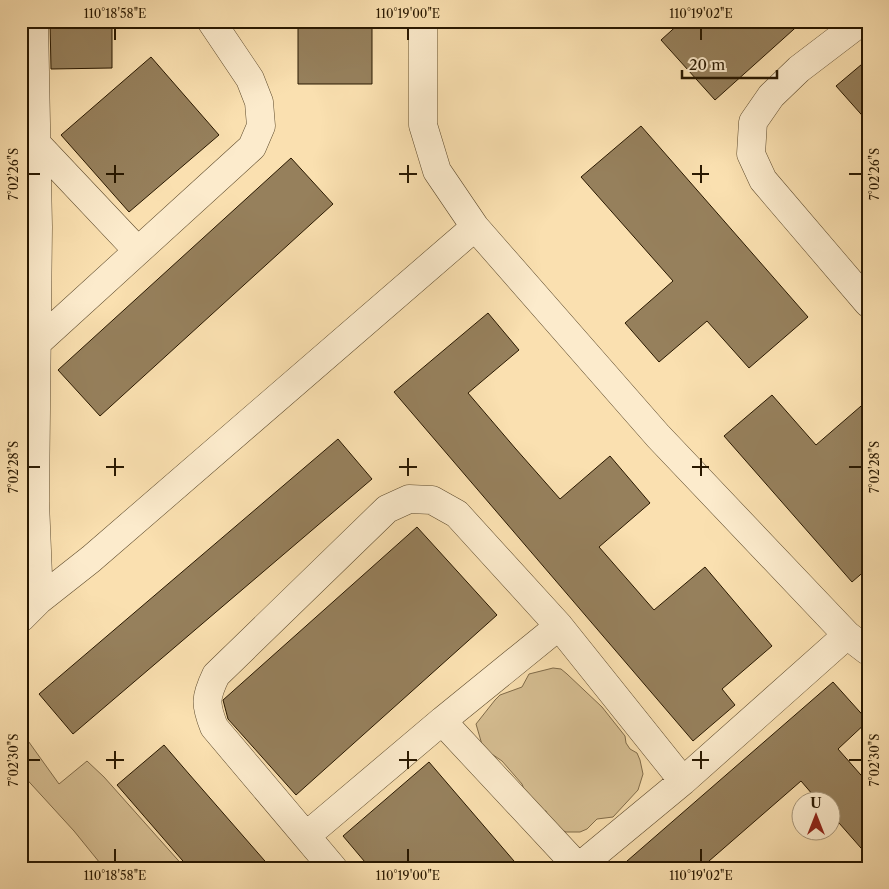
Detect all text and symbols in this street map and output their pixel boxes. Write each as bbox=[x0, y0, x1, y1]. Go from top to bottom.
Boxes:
text: 110°18'58"E bbox=[84, 6, 146, 21]
text: 110°19'00"E bbox=[376, 6, 440, 21]
text: 110°19'02"E bbox=[669, 6, 733, 21]
scale bar bbox=[682, 48, 776, 80]
text: 20 m bbox=[689, 55, 725, 74]
text: 7°02'26"S bbox=[6, 148, 21, 200]
text: 7°02'26"S bbox=[867, 148, 882, 200]
text: 7°02'28"S bbox=[6, 441, 21, 493]
text: 7°02'28"S bbox=[867, 441, 882, 493]
text: 7°02'30"S bbox=[6, 734, 21, 786]
text: 7°02'30"S bbox=[867, 734, 882, 786]
north arrow bbox=[792, 792, 842, 842]
text: U bbox=[810, 794, 822, 812]
text: 110°18'58"E bbox=[84, 868, 146, 883]
text: 110°19'00"E bbox=[376, 868, 440, 883]
text: 110°19'02"E bbox=[669, 868, 733, 883]

